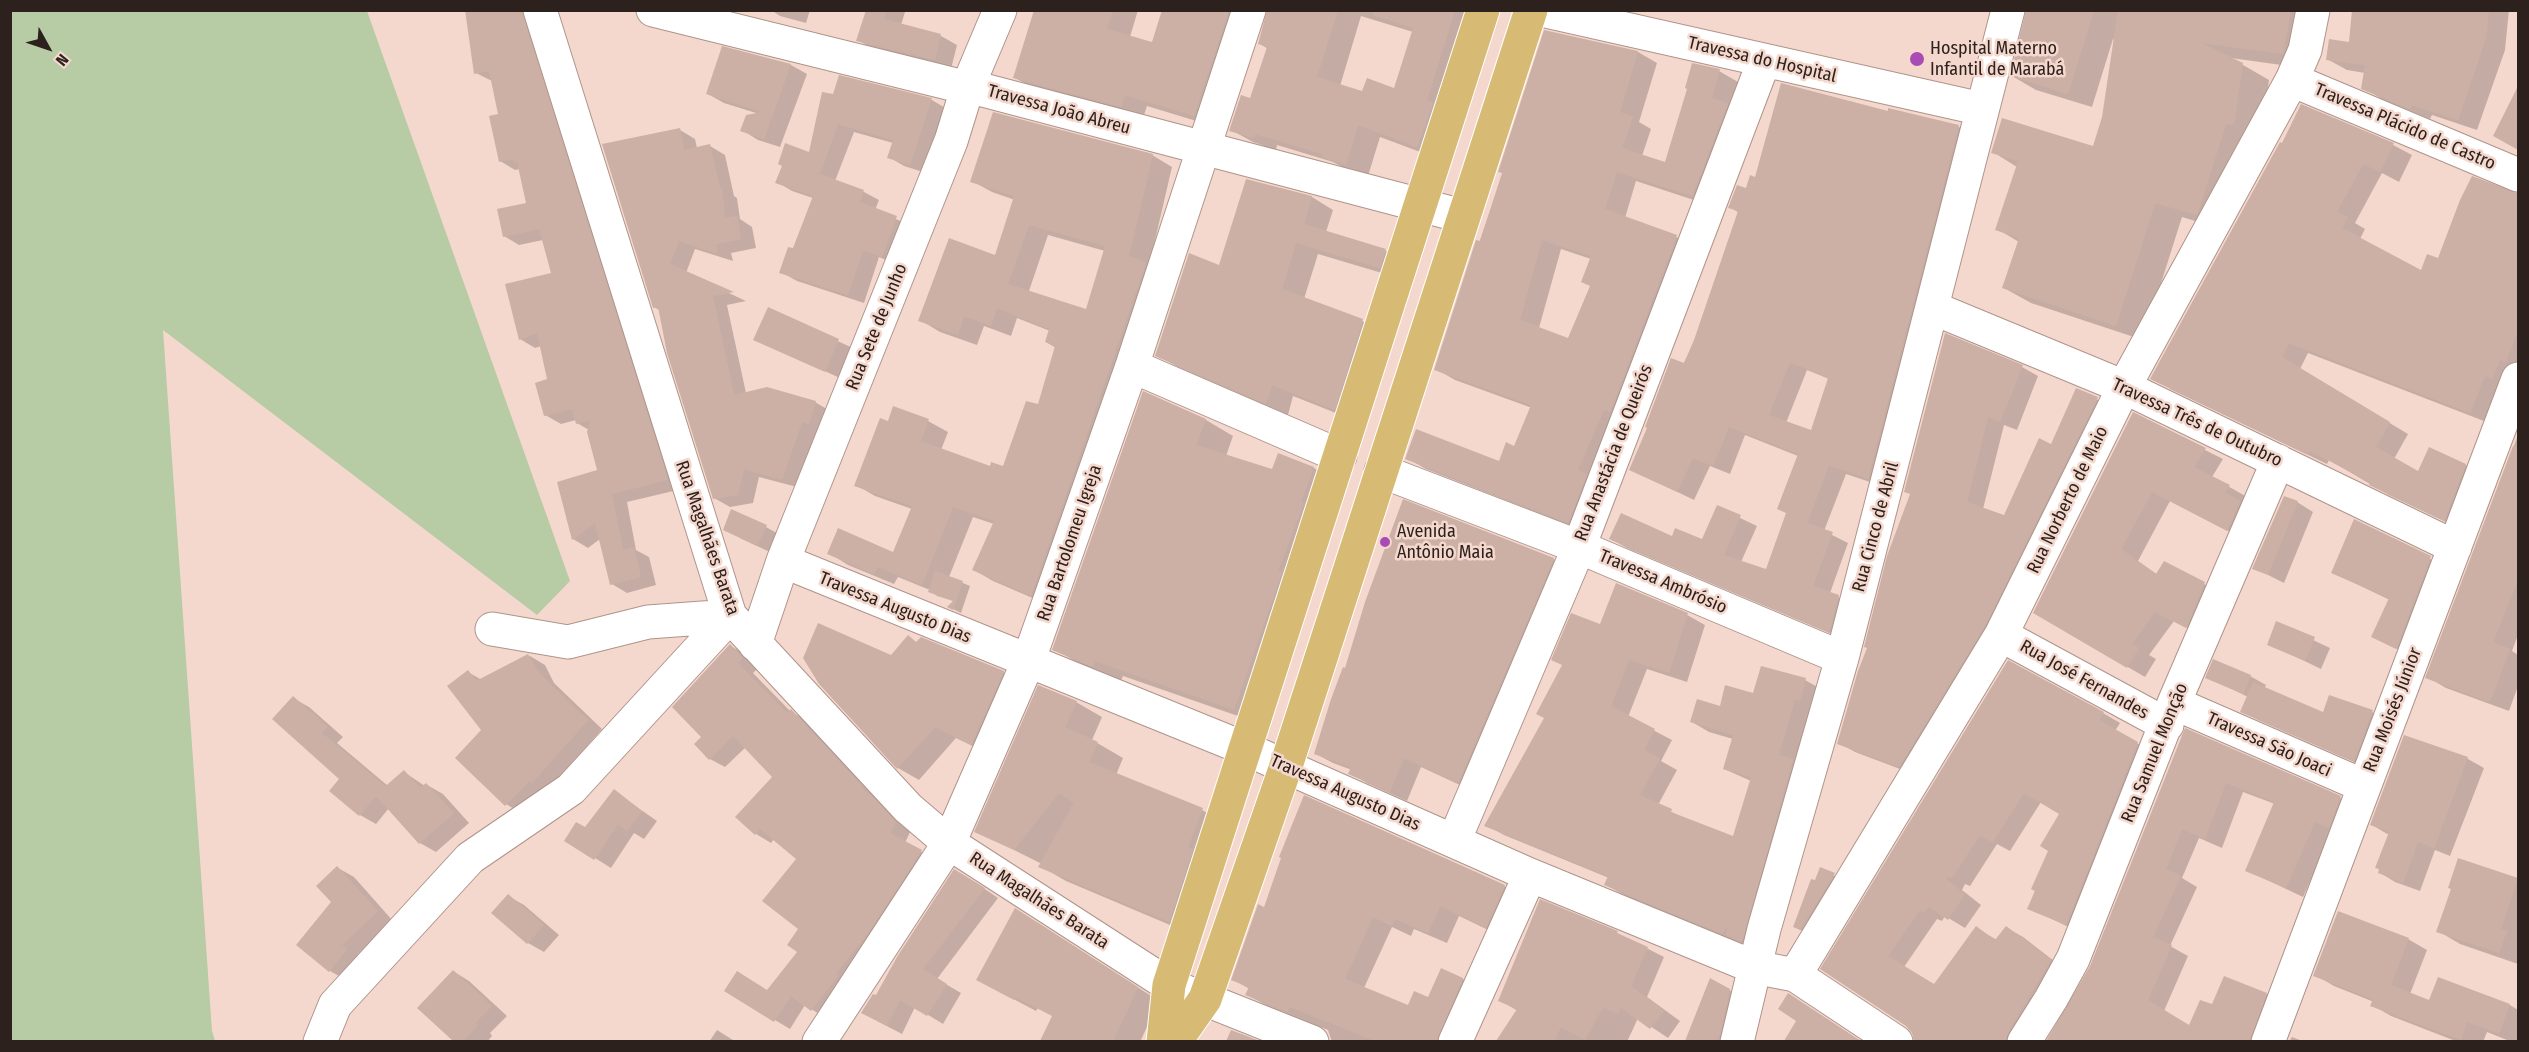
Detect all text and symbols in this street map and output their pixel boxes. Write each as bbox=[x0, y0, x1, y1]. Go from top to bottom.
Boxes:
north arrow bbox=[18, 18, 78, 78]
street label: Travessa do Hospital bbox=[1686, 32, 1838, 88]
place label: Hospital Materno Infantil de Marabá bbox=[1930, 38, 2064, 80]
text: N bbox=[52, 50, 73, 70]
marker: Hospital Materno Infantil de Marabá bbox=[1908, 50, 1926, 68]
street label: Travessa Plácido de Castro bbox=[2311, 79, 2499, 175]
street label: Travessa João Abreu bbox=[985, 81, 1133, 139]
street label: Rua Sete de Junho bbox=[842, 261, 912, 393]
street label: Rua Anastácia de Queirós bbox=[1570, 362, 1658, 544]
street label: Travessa Três de Outubro bbox=[2109, 374, 2285, 472]
street label: Rua Norberto de Maio bbox=[2023, 423, 2113, 577]
street label: Rua Magalhães Barata bbox=[670, 458, 744, 618]
street label: Rua Cinco de Abril bbox=[1848, 460, 1904, 594]
street label: Rua Bartolomeu Igreja bbox=[1033, 462, 1107, 624]
place label: Avenida Antônio Maia bbox=[1397, 521, 1494, 564]
marker: Avenida Antônio Maia bbox=[1378, 535, 1392, 549]
street label: Travessa Ambrósio bbox=[1596, 545, 1730, 619]
street label: Travessa Augusto Dias bbox=[816, 568, 974, 648]
street label: Rua José Fernandes bbox=[2016, 636, 2152, 724]
street label: Rua Moisés Júnior bbox=[2359, 645, 2427, 775]
street label: Rua Samuel Monção bbox=[2117, 680, 2193, 826]
street label: Travessa São Joaci bbox=[2204, 708, 2334, 782]
street label: Travessa Augusto Dias bbox=[1267, 750, 1423, 836]
street label: Rua Magalhães Barata bbox=[965, 848, 1113, 954]

